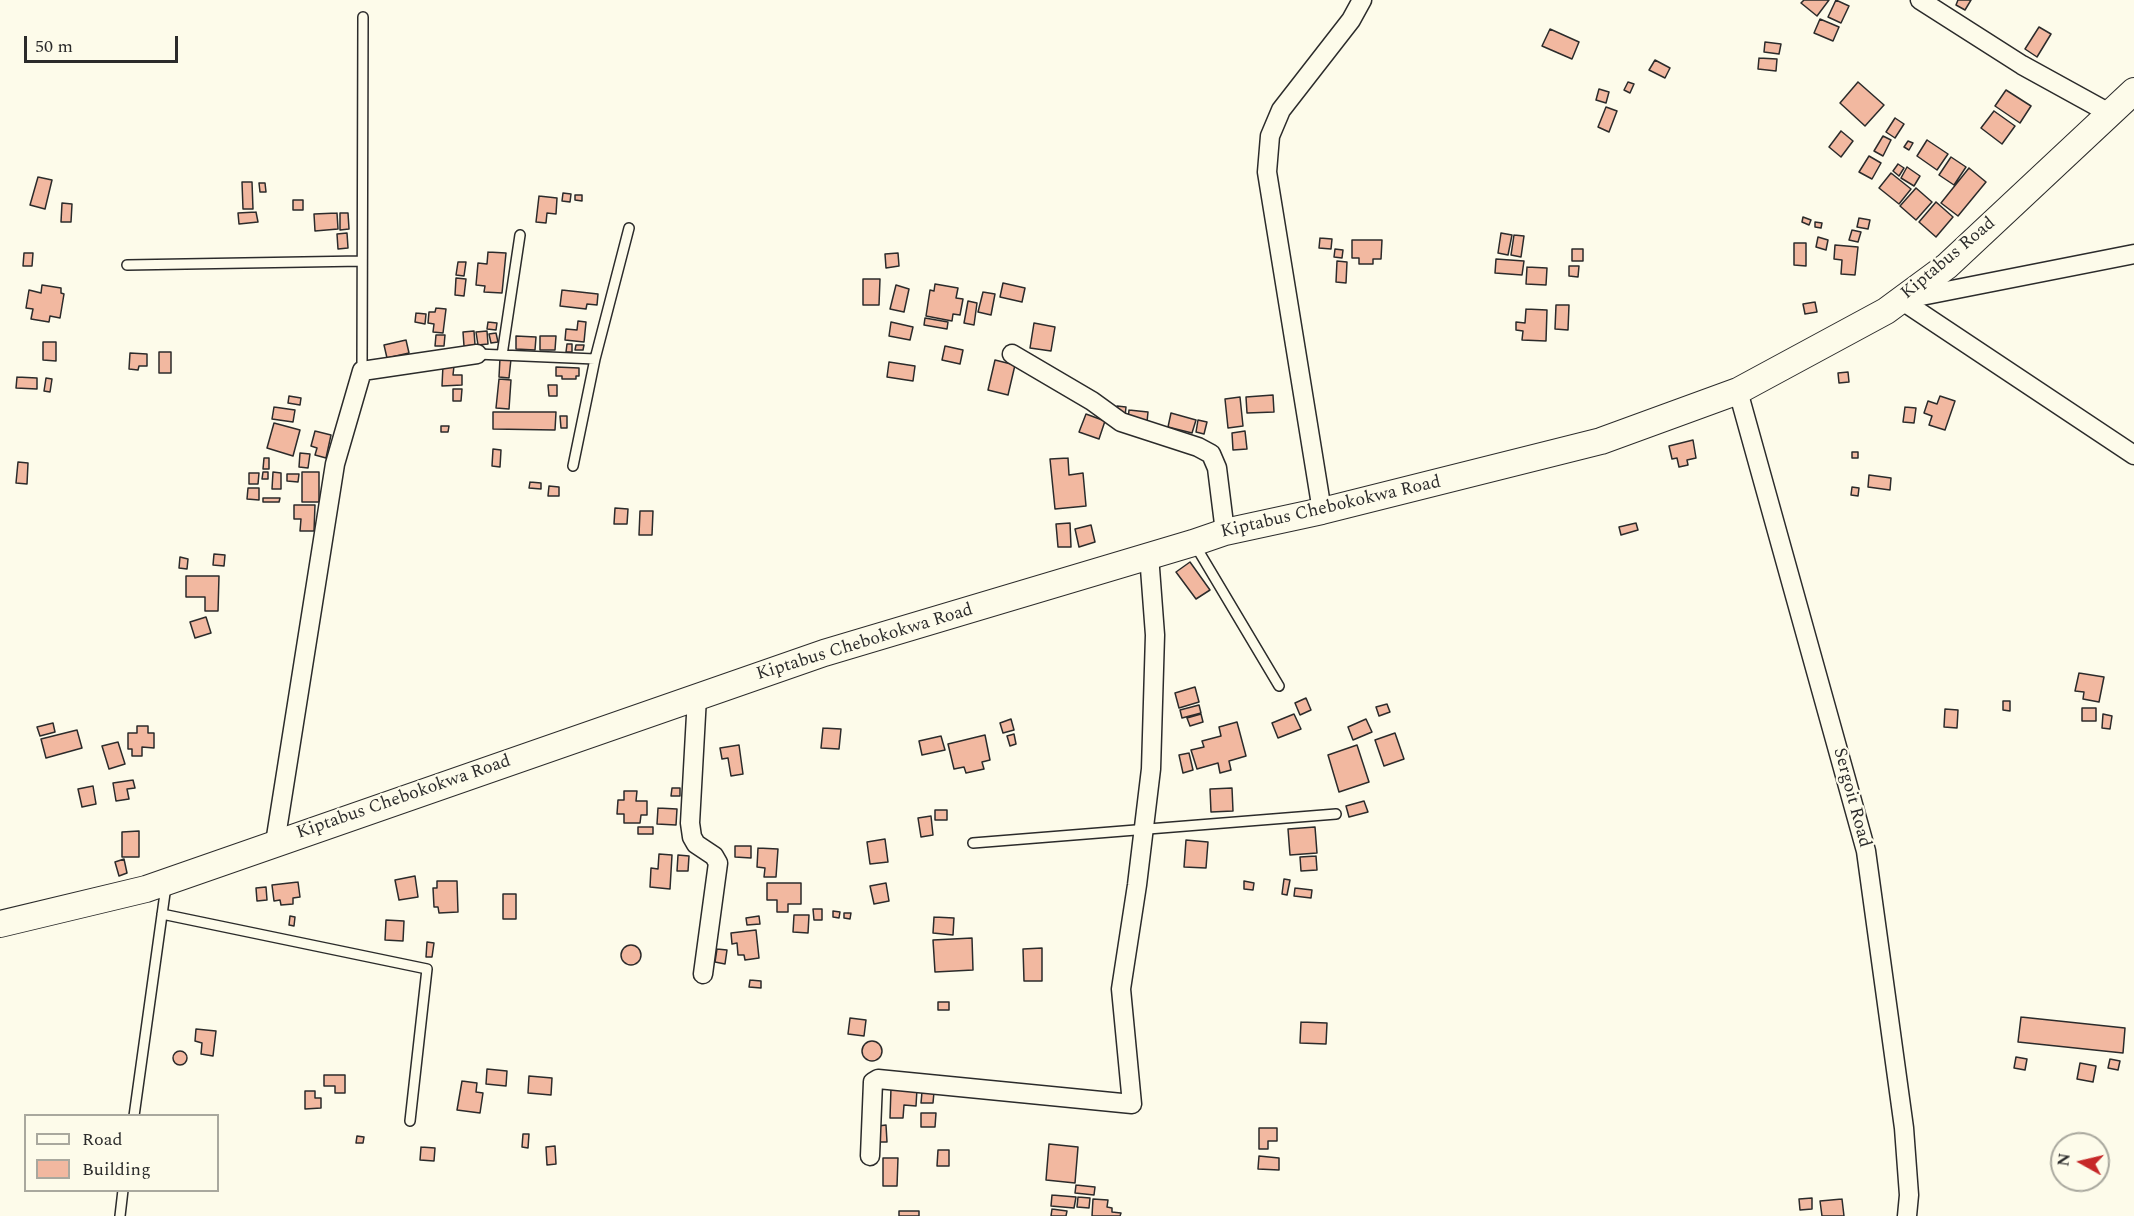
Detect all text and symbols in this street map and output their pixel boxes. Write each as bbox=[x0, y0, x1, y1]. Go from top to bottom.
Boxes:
scale bar bbox=[27, 24, 182, 62]
text: 50 m bbox=[35, 33, 73, 60]
street label: Kiptabus Road bbox=[1897, 213, 2001, 305]
street label: Kiptabus Chebokokwa Road bbox=[1219, 472, 1443, 544]
street label: Kiptabus Chebokokwa Road bbox=[754, 600, 976, 686]
street label: Sergoit Road bbox=[1827, 746, 1875, 850]
street label: Kiptabus Chebokokwa Road bbox=[294, 751, 514, 845]
legend bbox=[24, 1114, 219, 1192]
text: Road bbox=[82, 1126, 123, 1153]
north arrow bbox=[2050, 1132, 2110, 1192]
text: N bbox=[2051, 1152, 2077, 1168]
text: Building bbox=[82, 1156, 151, 1183]

